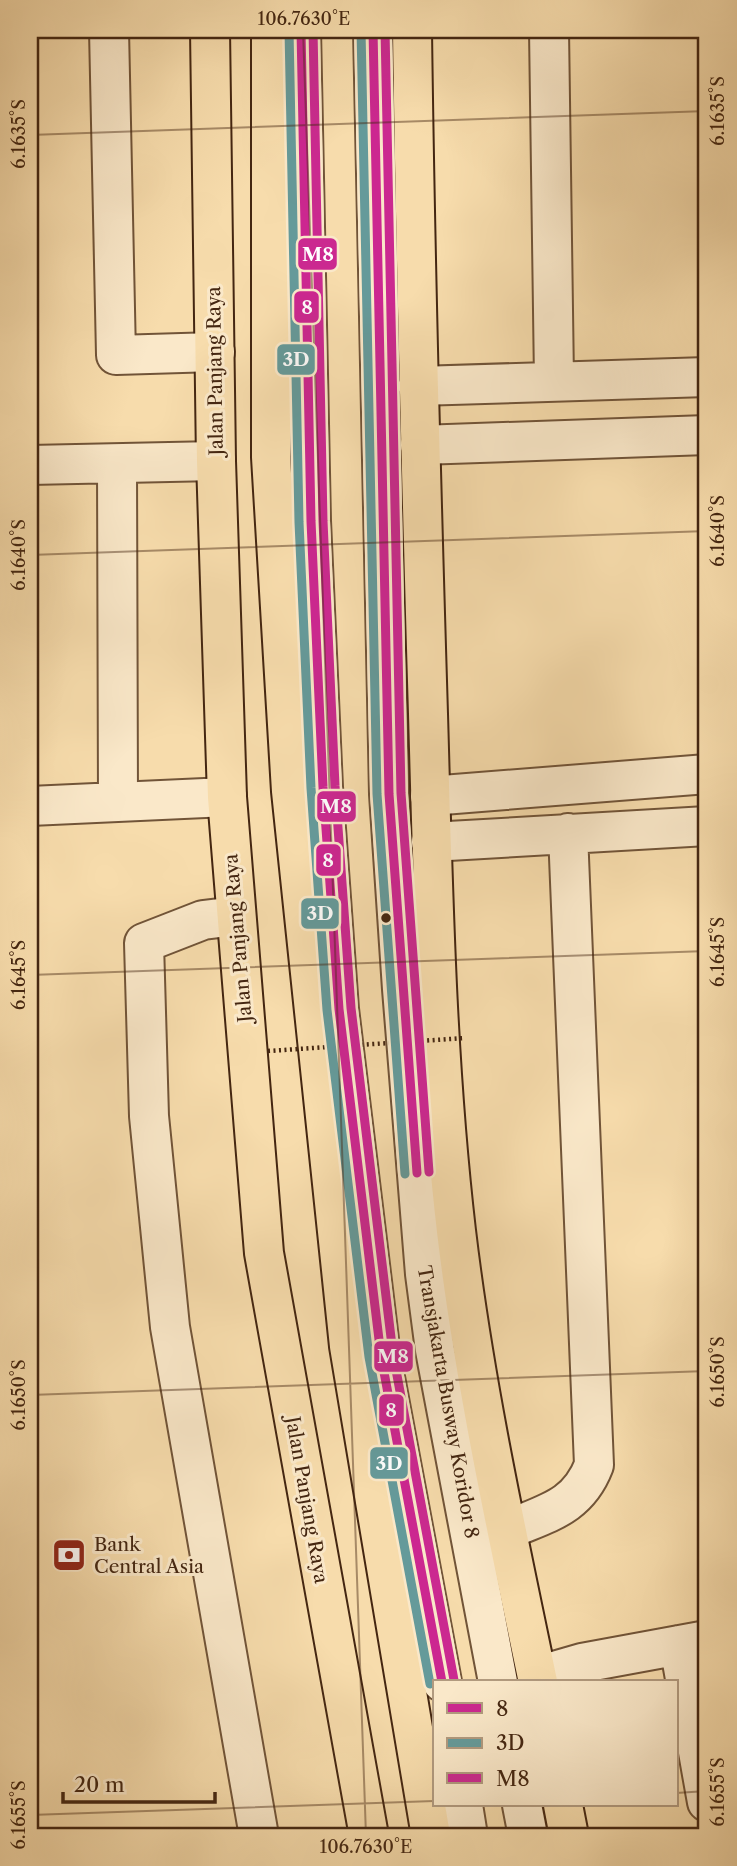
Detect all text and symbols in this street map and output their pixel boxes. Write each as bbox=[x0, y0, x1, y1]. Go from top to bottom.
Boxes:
text: 106.7630°E bbox=[258, 8, 350, 30]
text: 6.1635°S bbox=[707, 76, 729, 146]
text: 6.1635°S bbox=[8, 99, 30, 169]
line badge: M8 bbox=[297, 237, 338, 271]
text: M8 bbox=[302, 243, 334, 266]
street label: Jalan Panjang Raya bbox=[202, 286, 228, 459]
line badge: 8 bbox=[293, 290, 320, 324]
text: 8 bbox=[301, 296, 313, 319]
line badge: 3D bbox=[276, 343, 316, 376]
text: 3D bbox=[282, 348, 310, 371]
text: 6.1640°S bbox=[707, 495, 729, 567]
text: 6.1640°S bbox=[8, 519, 30, 591]
line badge: M8 bbox=[316, 790, 357, 823]
text: M8 bbox=[320, 795, 352, 818]
line badge: 8 bbox=[315, 843, 342, 877]
text: 8 bbox=[322, 849, 334, 872]
street label: Jalan Panjang Raya bbox=[219, 853, 257, 1026]
line badge: 3D bbox=[300, 897, 340, 930]
text: 3D bbox=[306, 902, 334, 925]
unlabelled marker bbox=[379, 911, 393, 925]
text: 6.1645°S bbox=[707, 917, 729, 987]
text: 6.1645°S bbox=[8, 940, 30, 1010]
street label: Transjakarta Busway Koridor 8 bbox=[413, 1264, 483, 1540]
text: 6.1650°S bbox=[707, 1336, 729, 1408]
line badge: M8 bbox=[373, 1340, 414, 1373]
text: M8 bbox=[377, 1345, 409, 1368]
text: 6.1650°S bbox=[8, 1359, 30, 1431]
line badge: 8 bbox=[378, 1393, 405, 1427]
text: 8 bbox=[385, 1399, 397, 1422]
street label: Jalan Panjang Raya bbox=[280, 1412, 333, 1585]
line badge: 3D bbox=[369, 1446, 409, 1480]
text: 3D bbox=[375, 1452, 403, 1475]
place label: Bank Central Asia bbox=[94, 1533, 204, 1578]
bank icon: Bank Central Asia bbox=[50, 1536, 88, 1574]
legend bbox=[433, 1680, 678, 1806]
text: 8 bbox=[496, 1696, 508, 1721]
text: 3D bbox=[496, 1730, 525, 1755]
text: 6.1655°S bbox=[707, 1757, 729, 1827]
scale bar bbox=[63, 1761, 215, 1805]
text: M8 bbox=[496, 1766, 530, 1791]
text: 20 m bbox=[74, 1772, 125, 1797]
text: 6.1655°S bbox=[8, 1780, 30, 1850]
text: 106.7630°E bbox=[320, 1836, 412, 1858]

